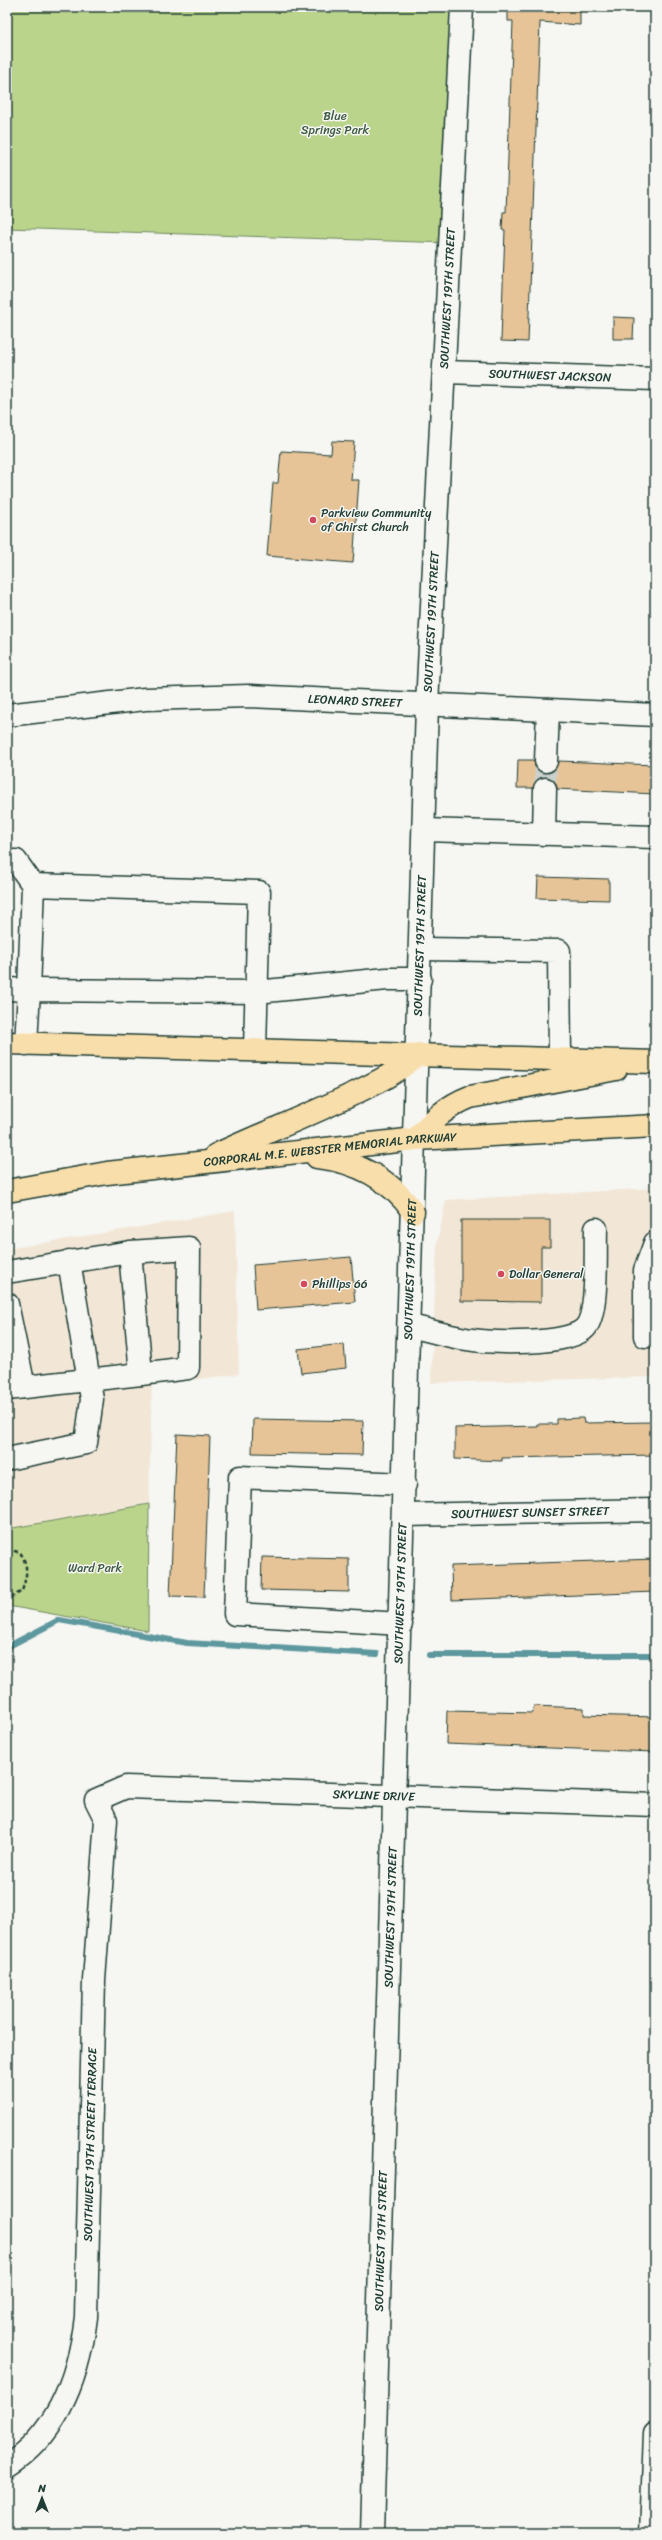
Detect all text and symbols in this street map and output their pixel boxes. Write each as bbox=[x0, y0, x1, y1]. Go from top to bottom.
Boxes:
park label: Blue Springs Park bbox=[301, 105, 370, 141]
street label: SOUTHWEST 19TH STREET bbox=[433, 226, 462, 369]
street label: SOUTHWEST JACKSON bbox=[488, 362, 612, 389]
place label: Parkview Community of Chirst Church bbox=[321, 502, 432, 538]
marker: Parkview Community of Chirst Church bbox=[308, 515, 318, 525]
street label: SOUTHWEST 19TH STREET bbox=[417, 550, 446, 693]
street label: LEONARD STREET bbox=[307, 688, 403, 714]
street label: SOUTHWEST 19TH STREET bbox=[407, 874, 433, 1017]
street label: CORPORAL M.E. WEBSTER MEMORIAL PARKWAY bbox=[202, 1126, 458, 1173]
street label: SOUTHWEST 19TH STREET bbox=[397, 1198, 423, 1340]
place label: Dollar General bbox=[509, 1263, 584, 1285]
marker: Dollar General bbox=[496, 1269, 506, 1279]
place label: Phillips 66 bbox=[312, 1273, 368, 1295]
marker: Phillips 66 bbox=[299, 1279, 309, 1289]
street label: SOUTHWEST SUNSET STREET bbox=[451, 1500, 610, 1525]
street label: SOUTHWEST 19TH STREET bbox=[387, 1521, 413, 1664]
park label: Ward Park bbox=[68, 1557, 123, 1579]
street label: SKYLINE DRIVE bbox=[332, 1783, 416, 1808]
street label: SOUTHWEST 19TH STREET bbox=[377, 1845, 404, 1988]
street label: SOUTHWEST 19TH STREET TERRACE bbox=[77, 2046, 103, 2242]
street label: SOUTHWEST 19TH STREET bbox=[368, 2169, 394, 2312]
north arrow bbox=[22, 2478, 62, 2518]
text: N bbox=[37, 2479, 46, 2498]

